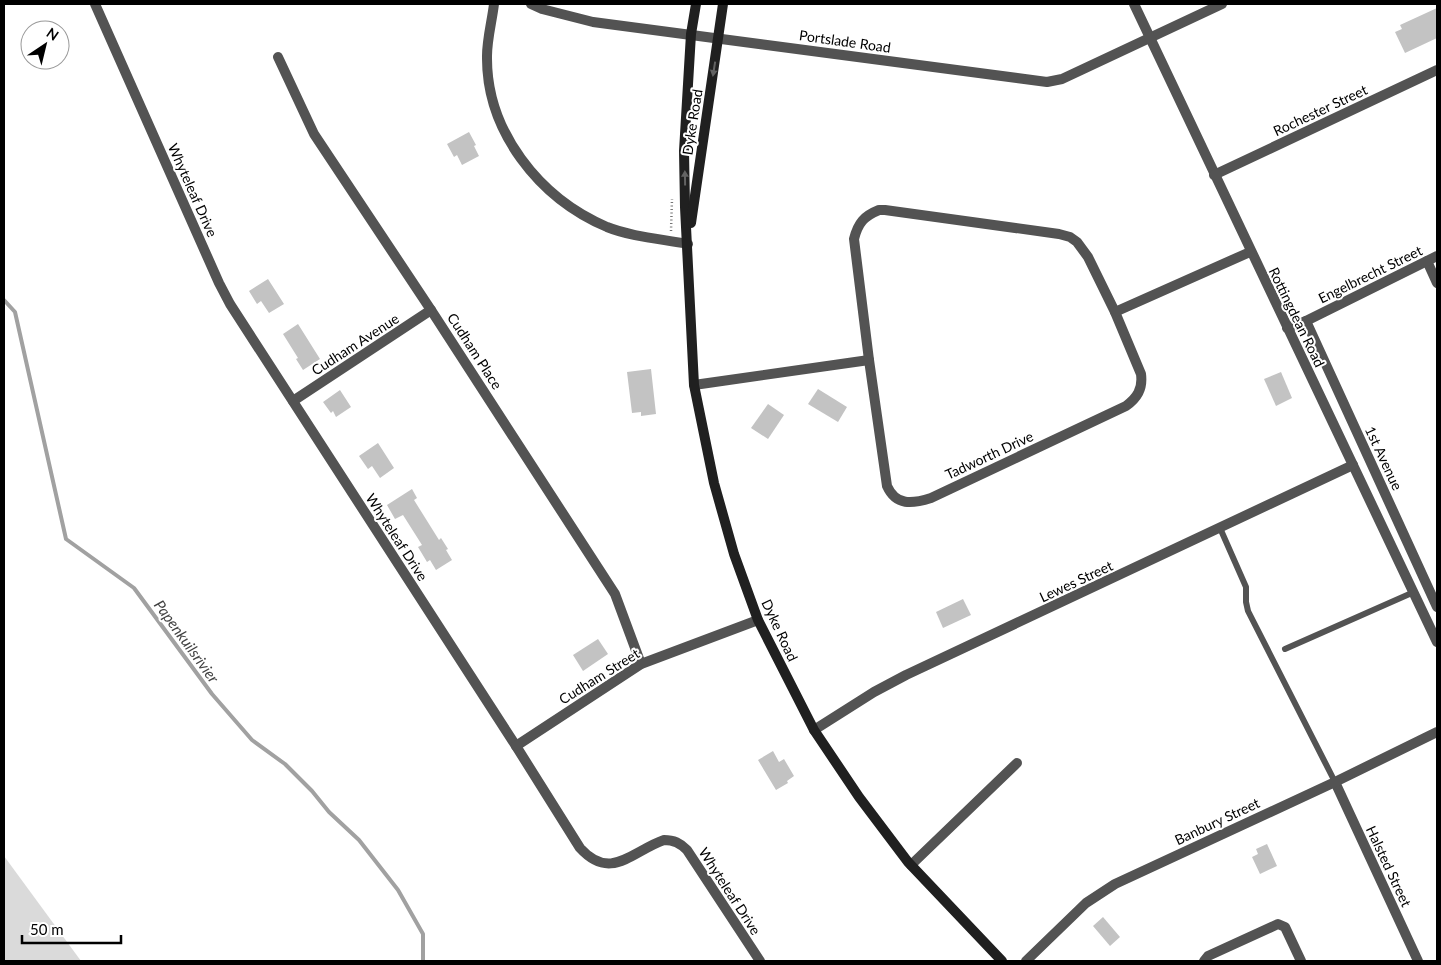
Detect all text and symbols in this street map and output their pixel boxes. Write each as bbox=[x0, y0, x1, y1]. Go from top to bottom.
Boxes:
north arrow bbox=[20, 20, 70, 70]
text: N bbox=[43, 24, 62, 44]
street label: Portslade Road bbox=[798, 26, 892, 56]
one-way arrow bbox=[709, 62, 717, 78]
street label: Rochester Street bbox=[1270, 81, 1370, 139]
street label: Dyke Road bbox=[678, 88, 706, 156]
street label: Whyteleaf Drive bbox=[165, 140, 221, 240]
one-way arrow bbox=[681, 169, 689, 185]
street label: Engelbrecht Street bbox=[1315, 241, 1425, 307]
street label: Rottingdean Road bbox=[1266, 264, 1328, 370]
street label: Cudham Avenue bbox=[308, 309, 402, 379]
street label: Cudham Place bbox=[444, 310, 506, 392]
street label: 1st Avenue bbox=[1362, 423, 1406, 493]
street label: Tadworth Drive bbox=[942, 427, 1036, 483]
street label: Whyteleaf Drive bbox=[362, 490, 432, 584]
street label: Lewes Street bbox=[1037, 557, 1115, 605]
water label: Papenkuilsrivier bbox=[151, 596, 224, 687]
street label: Dyke Road bbox=[758, 596, 802, 664]
street label: Cudham Street bbox=[556, 645, 642, 707]
street label: Banbury Street bbox=[1172, 794, 1262, 848]
street label: Halsted Street bbox=[1363, 823, 1415, 909]
street label: Whyteleaf Drive bbox=[695, 844, 765, 938]
scale bar bbox=[22, 912, 121, 944]
text: 50 m bbox=[30, 920, 64, 938]

